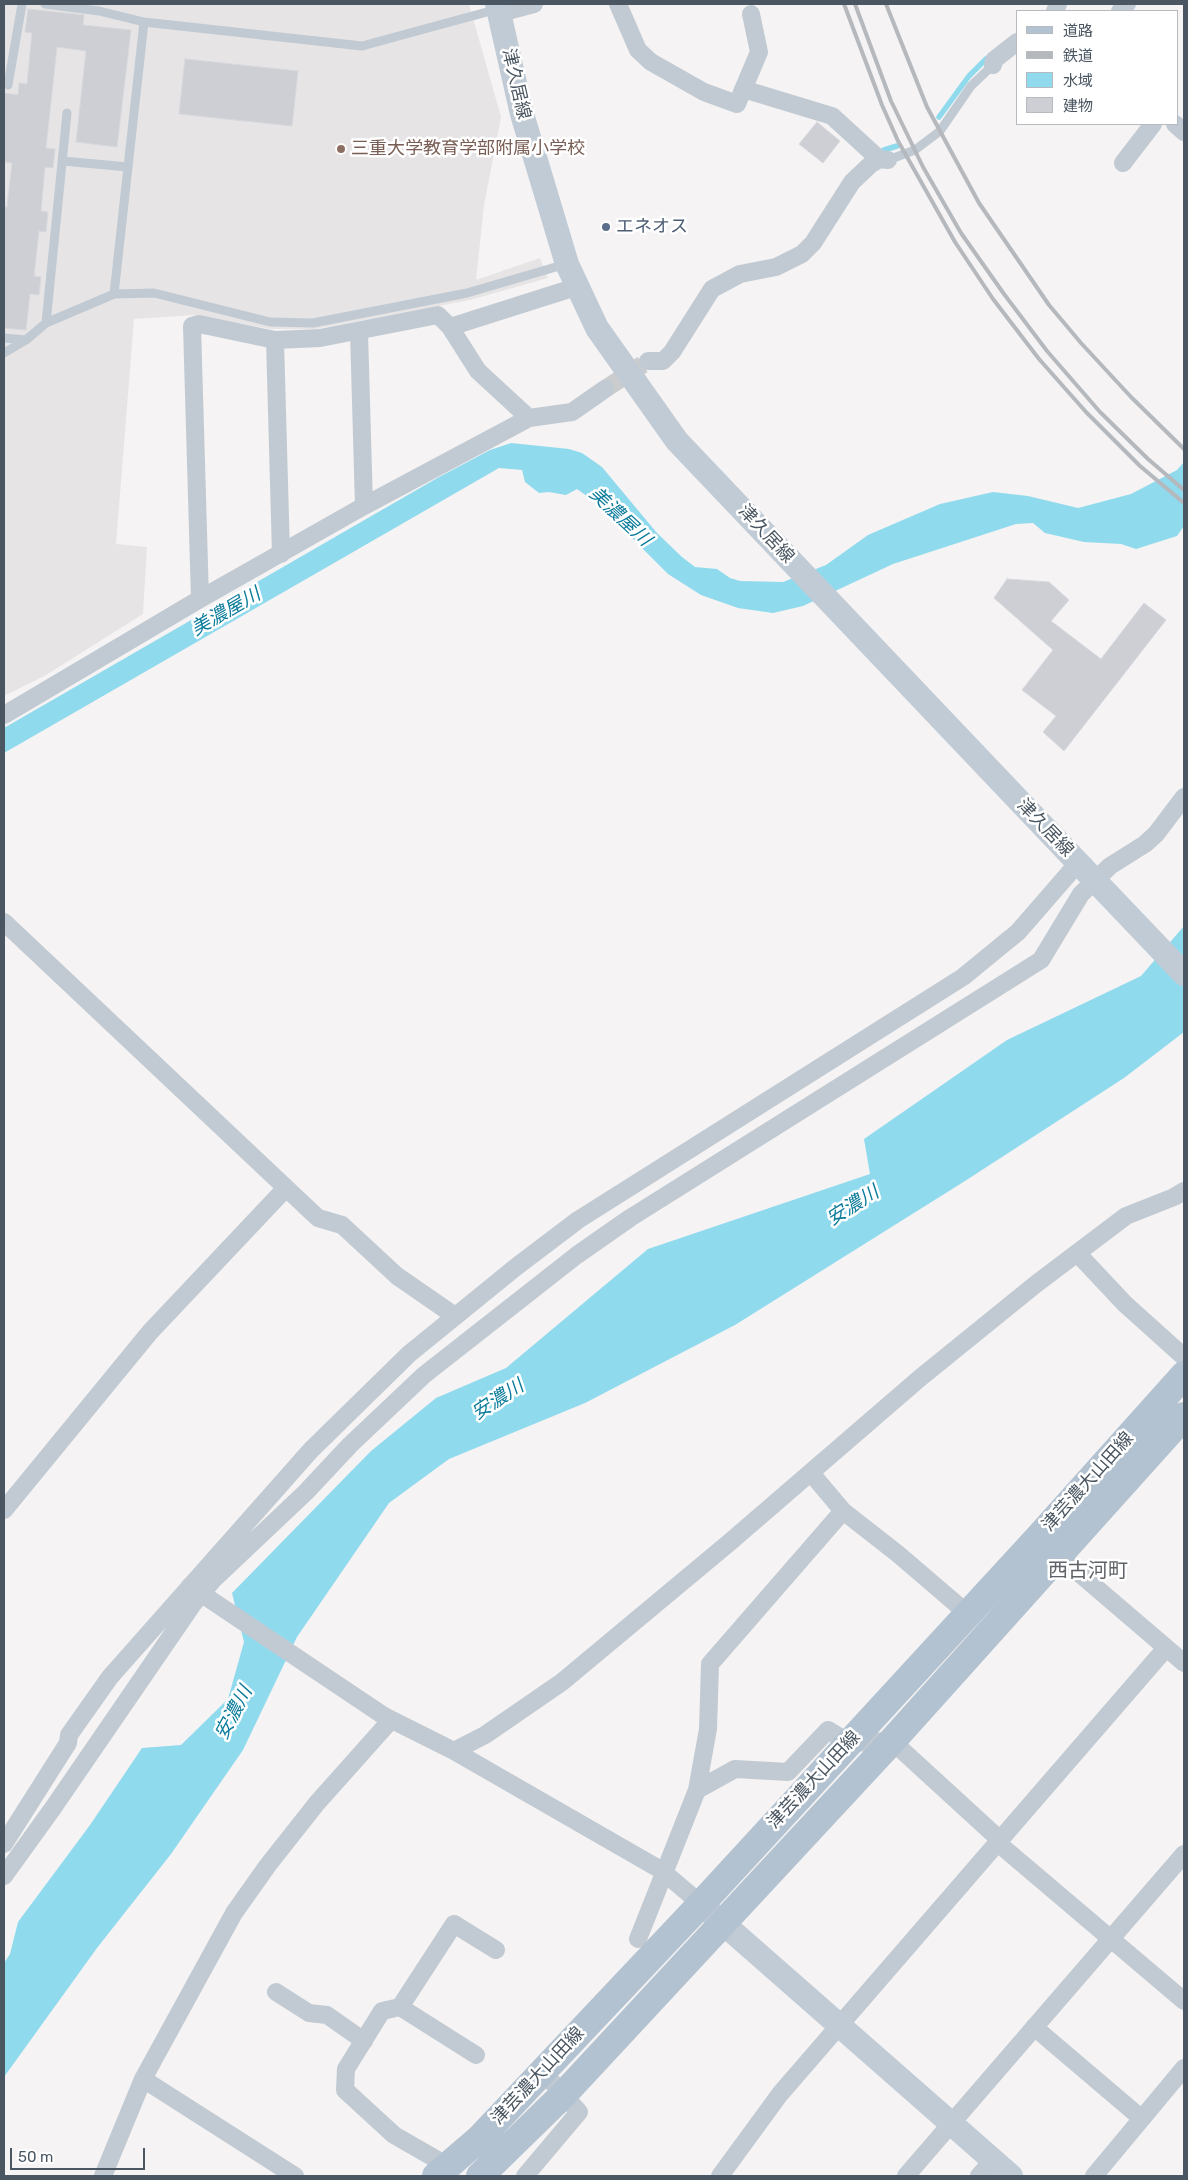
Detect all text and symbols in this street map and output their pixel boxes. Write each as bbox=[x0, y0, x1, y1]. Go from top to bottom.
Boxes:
legend bbox=[1016, 10, 1178, 125]
text: 道路 bbox=[1063, 22, 1093, 40]
street label: 津久居線 bbox=[497, 46, 535, 122]
text: 鉄道 bbox=[1063, 47, 1093, 65]
text: 水域 bbox=[1063, 72, 1093, 90]
text: 建物 bbox=[1063, 97, 1093, 115]
place label: 三重大学教育学部附属小学校 bbox=[351, 138, 585, 160]
marker: 三重大学教育学部附属小学校 bbox=[335, 143, 347, 155]
place label: エネオス bbox=[616, 216, 688, 238]
marker: エネオス bbox=[600, 221, 612, 233]
water label: 美濃屋川 bbox=[584, 483, 656, 551]
street label: 津久居線 bbox=[734, 500, 798, 568]
water label: 美濃屋川 bbox=[187, 583, 265, 641]
street label: 津久居線 bbox=[1012, 795, 1078, 861]
water label: 安濃川 bbox=[823, 1181, 883, 1231]
water label: 安濃川 bbox=[468, 1375, 528, 1425]
street label: 津芸濃大山田線 bbox=[1038, 1428, 1138, 1536]
district label: 西古河町 bbox=[1048, 1559, 1128, 1583]
water label: 安濃川 bbox=[211, 1682, 257, 1744]
street label: 津芸濃大山田線 bbox=[763, 1727, 865, 1833]
street label: 津芸濃大山田線 bbox=[487, 2023, 589, 2129]
scale bar bbox=[12, 2138, 148, 2170]
text: 50 m bbox=[18, 2148, 53, 2166]

